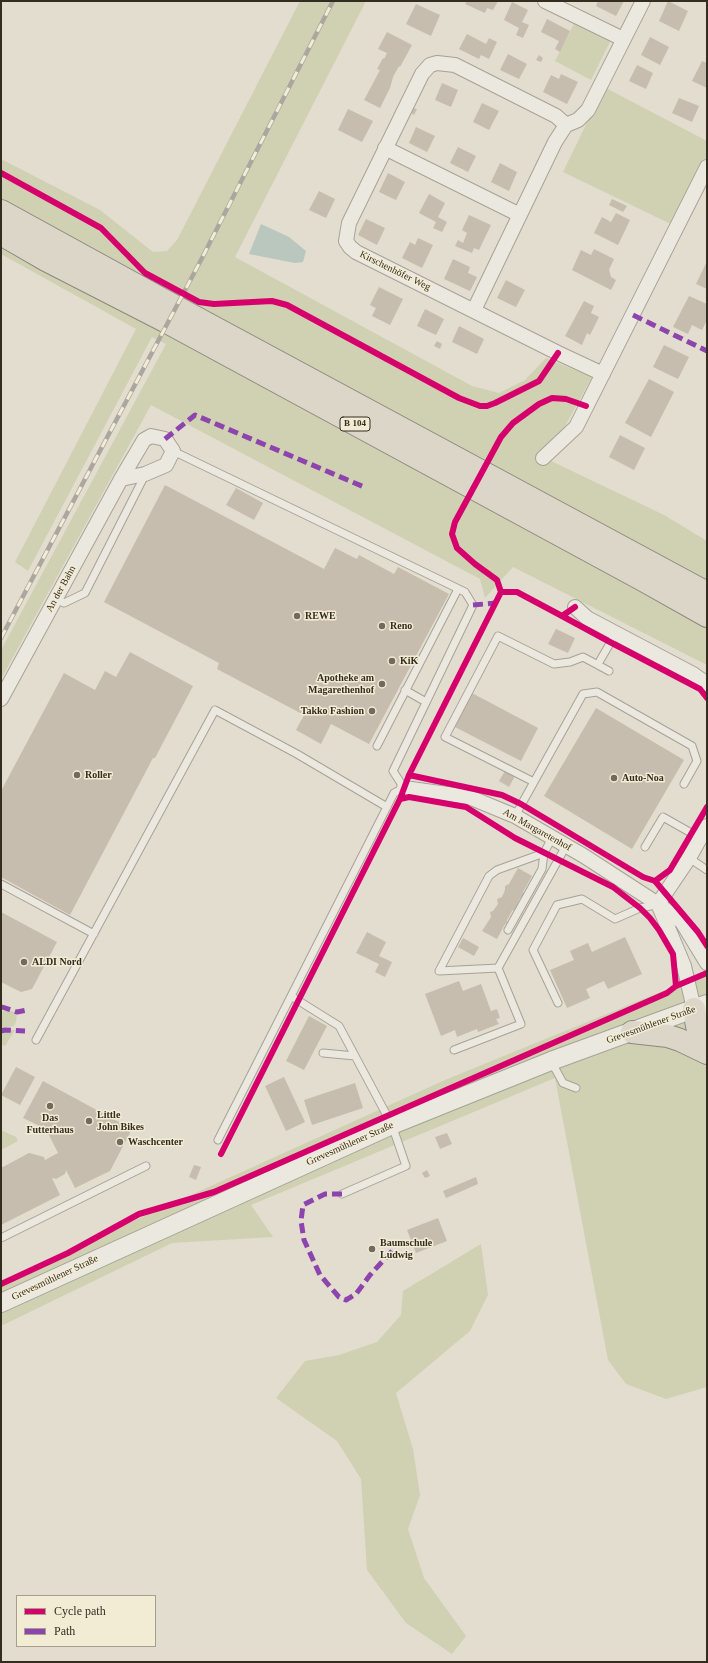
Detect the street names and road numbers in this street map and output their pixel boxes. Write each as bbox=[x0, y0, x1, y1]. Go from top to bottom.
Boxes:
street label: Kirschenhöfer Weg bbox=[357, 249, 433, 293]
road number: B 104 bbox=[340, 417, 370, 431]
street label: An der Bahn bbox=[43, 564, 79, 614]
street label: Am Margaretenhof bbox=[501, 806, 573, 854]
street label: Grevesmühlener Straße bbox=[605, 1003, 697, 1047]
street label: Grevesmühlener Straße bbox=[305, 1119, 395, 1169]
street label: Grevesmühlener Straße bbox=[10, 1253, 100, 1303]

